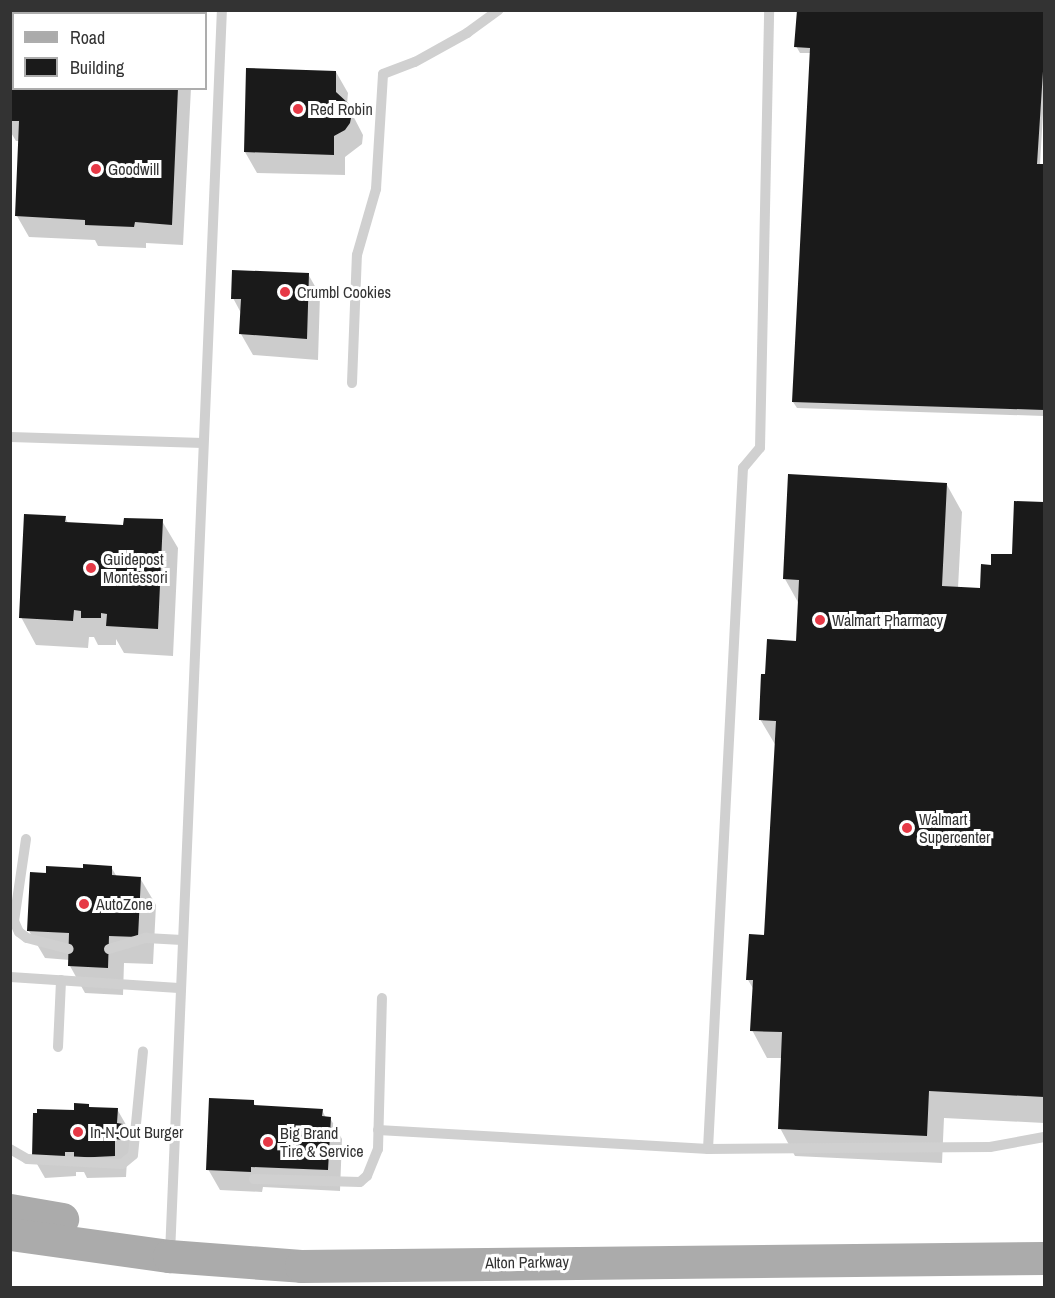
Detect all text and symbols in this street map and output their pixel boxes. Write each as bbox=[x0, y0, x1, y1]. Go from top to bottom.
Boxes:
legend bbox=[12, 12, 207, 90]
text: Road bbox=[70, 25, 105, 50]
text: Building bbox=[70, 55, 124, 80]
place label: Red Robin bbox=[310, 99, 373, 119]
marker: Red Robin bbox=[291, 102, 305, 116]
place label: Goodwill bbox=[108, 159, 159, 179]
marker: Goodwill bbox=[89, 162, 103, 176]
place label: Crumbl Cookies bbox=[297, 282, 391, 302]
marker: Crumbl Cookies bbox=[278, 285, 292, 299]
place label: Guidepost Montessori bbox=[103, 549, 168, 587]
marker: Guidepost Montessori bbox=[84, 561, 98, 575]
place label: Walmart Pharmacy bbox=[832, 610, 943, 630]
marker: Walmart Pharmacy bbox=[813, 613, 827, 627]
place label: Walmart Supercenter bbox=[919, 809, 990, 847]
marker: Walmart Supercenter bbox=[900, 821, 914, 835]
place label: AutoZone bbox=[96, 894, 153, 914]
marker: AutoZone bbox=[77, 897, 91, 911]
place label: In-N-Out Burger bbox=[90, 1122, 183, 1142]
place label: Big Brand Tire & Service bbox=[280, 1123, 364, 1161]
marker: In-N-Out Burger bbox=[71, 1125, 85, 1139]
marker: Big Brand Tire & Service bbox=[261, 1135, 275, 1149]
street label: Alton Parkway bbox=[485, 1252, 569, 1272]

